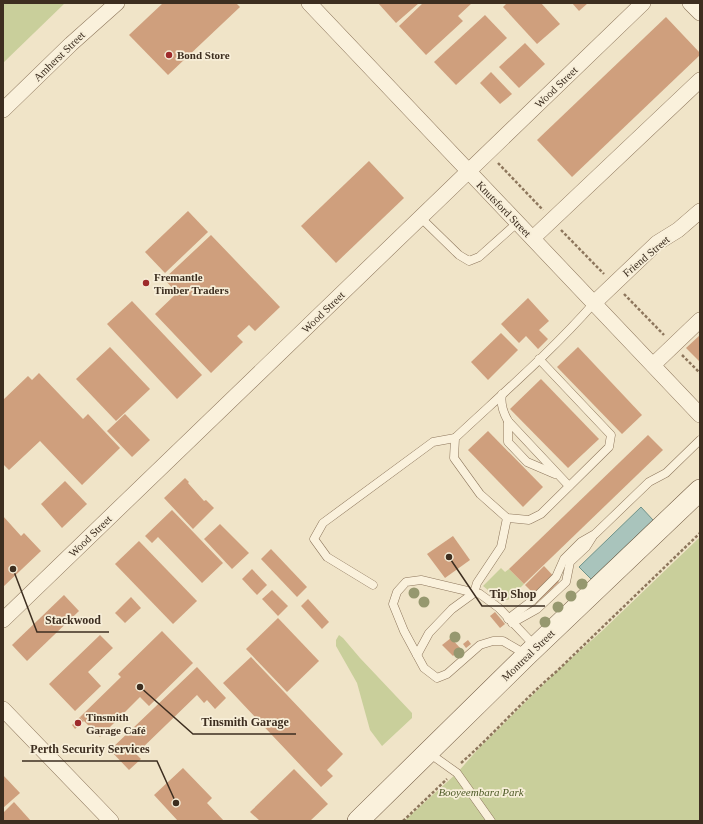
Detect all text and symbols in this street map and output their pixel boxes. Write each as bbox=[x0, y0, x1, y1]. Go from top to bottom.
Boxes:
street label: Amherst Street bbox=[31, 29, 87, 83]
place label: Bond Store bbox=[177, 49, 230, 61]
marker: Bond Store bbox=[164, 50, 174, 60]
street label: Wood Street bbox=[532, 64, 580, 110]
street label: Knutsford Street bbox=[474, 179, 534, 239]
street label: Friend Street bbox=[620, 233, 672, 279]
place label: Fremantle Timber Traders bbox=[154, 271, 229, 296]
marker: Fremantle Timber Traders bbox=[141, 278, 151, 288]
street label: Wood Street bbox=[299, 289, 347, 335]
street label: Wood Street bbox=[66, 513, 114, 559]
callout: Tip Shop bbox=[482, 582, 545, 606]
text: Tip Shop bbox=[490, 587, 537, 601]
callout: Stackwood bbox=[37, 608, 109, 632]
text: Stackwood bbox=[45, 613, 101, 627]
street label: Montreal Street bbox=[499, 627, 557, 683]
callout: Tinsmith Garage bbox=[193, 710, 296, 734]
place label: Tinsmith Garage Café bbox=[86, 711, 146, 736]
text: Tinsmith Garage bbox=[201, 715, 289, 729]
marker: Tinsmith Garage Café bbox=[73, 718, 83, 728]
callout: Perth Security Services bbox=[22, 737, 157, 761]
text: Perth Security Services bbox=[30, 742, 150, 756]
park label: Booyeembara Park bbox=[438, 786, 525, 798]

